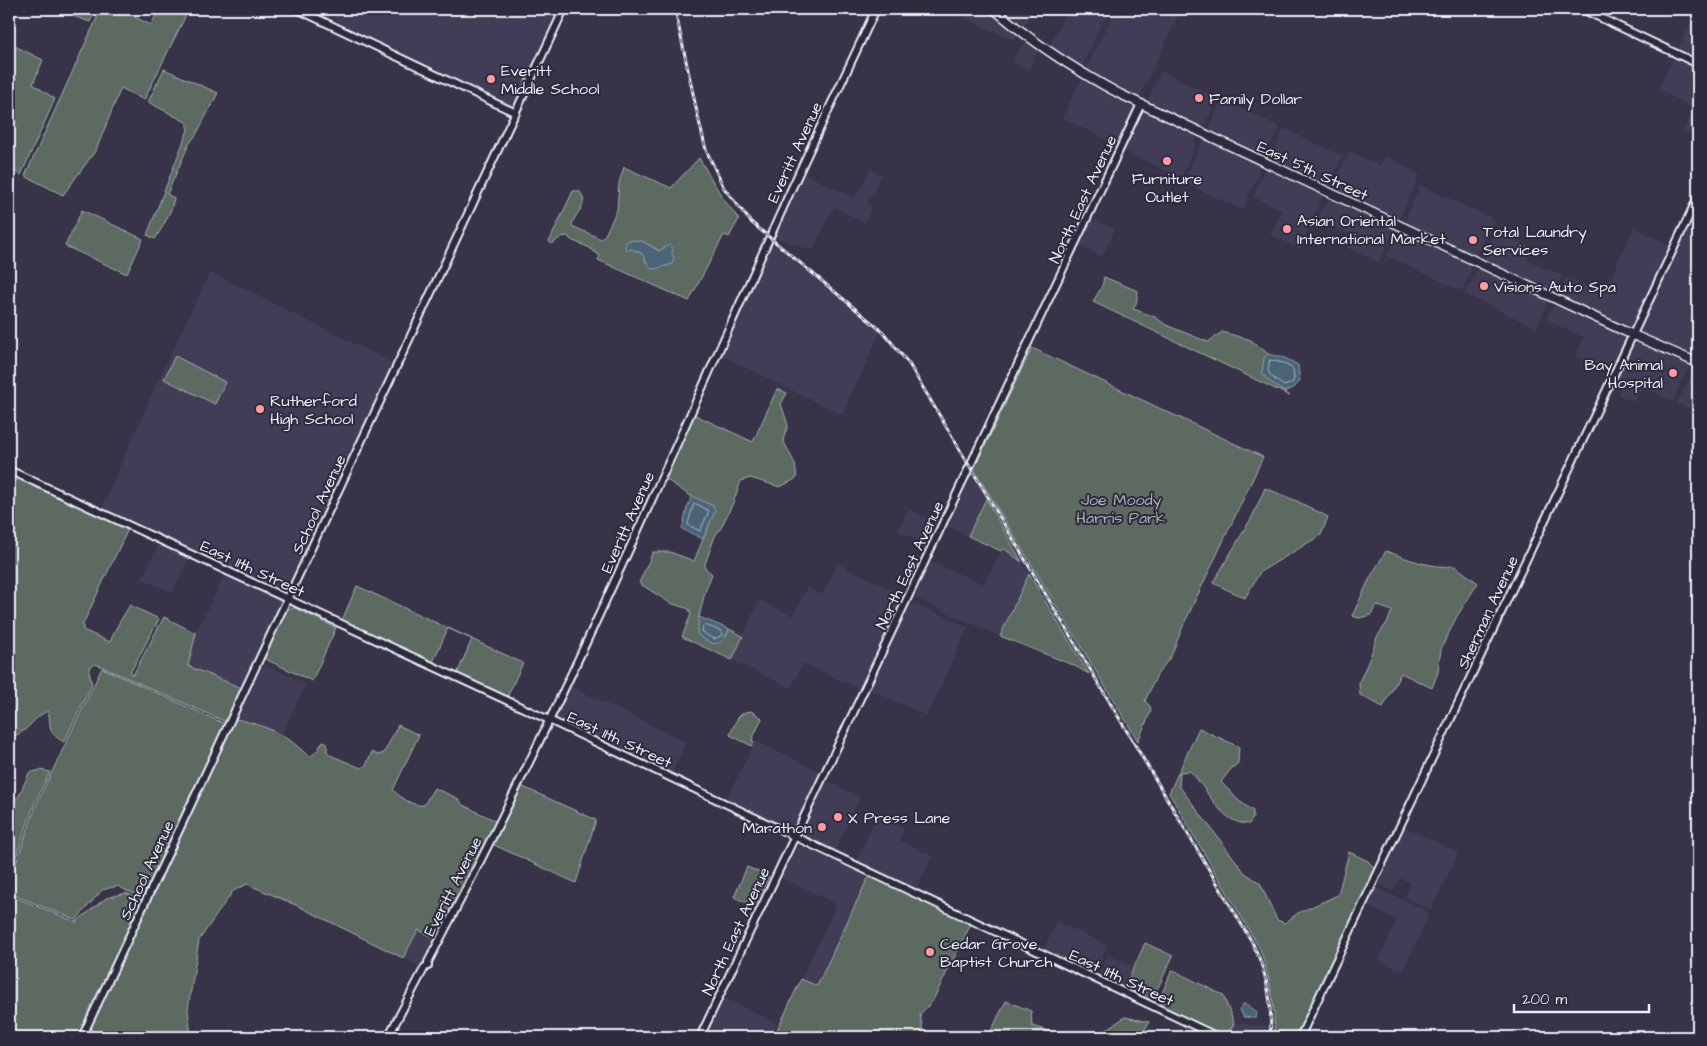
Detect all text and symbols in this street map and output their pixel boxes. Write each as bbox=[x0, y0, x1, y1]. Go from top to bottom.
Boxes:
place label: Everitt Middle School bbox=[501, 60, 599, 100]
marker: Everitt Middle School bbox=[485, 73, 497, 85]
place label: Family Dollar bbox=[1209, 88, 1302, 111]
marker: Family Dollar bbox=[1193, 92, 1205, 104]
street label: Everitt Avenue bbox=[762, 98, 828, 206]
street label: North East Avenue bbox=[1044, 131, 1122, 267]
street label: East 5th Street bbox=[1254, 136, 1372, 206]
marker: Furniture Outlet bbox=[1161, 155, 1173, 167]
place label: Furniture Outlet bbox=[1132, 168, 1203, 208]
place label: Asian Oriental International Market bbox=[1297, 210, 1446, 250]
place label: Total Laundry Services bbox=[1483, 221, 1587, 261]
marker: Asian Oriental International Market bbox=[1281, 223, 1293, 235]
marker: Total Laundry Services bbox=[1467, 234, 1479, 246]
place label: Visions Auto Spa bbox=[1494, 276, 1616, 298]
marker: Visions Auto Spa bbox=[1478, 280, 1490, 292]
place label: Bay Animal Hospital bbox=[1585, 354, 1663, 394]
marker: Bay Animal Hospital bbox=[1667, 367, 1679, 379]
place label: Rutherford High School bbox=[270, 390, 357, 431]
marker: Rutherford High School bbox=[254, 403, 266, 415]
street label: School Avenue bbox=[286, 451, 352, 558]
street label: Everitt Avenue bbox=[596, 468, 660, 577]
park label: Joe Moody Harris Park bbox=[1076, 489, 1166, 529]
street label: North East Avenue bbox=[871, 497, 949, 633]
street label: East 11th Street bbox=[197, 535, 309, 603]
street label: Sherman Avenue bbox=[1452, 552, 1524, 673]
street label: East 11th Street bbox=[564, 706, 676, 774]
place label: X Press Lane bbox=[848, 807, 950, 829]
marker: X Press Lane bbox=[832, 811, 844, 823]
street label: School Avenue bbox=[114, 817, 180, 924]
place label: Marathon bbox=[742, 817, 812, 839]
marker: Marathon bbox=[816, 821, 828, 833]
street label: Everitt Avenue bbox=[418, 833, 488, 940]
street label: North East Avenue bbox=[697, 863, 775, 999]
place label: Cedar Grove Baptist Church bbox=[940, 933, 1053, 973]
street label: East 11th Street bbox=[1066, 944, 1178, 1012]
marker: Cedar Grove Baptist Church bbox=[924, 946, 936, 958]
scale bar bbox=[1514, 981, 1650, 1013]
text: 200 m bbox=[1522, 989, 1568, 1010]

